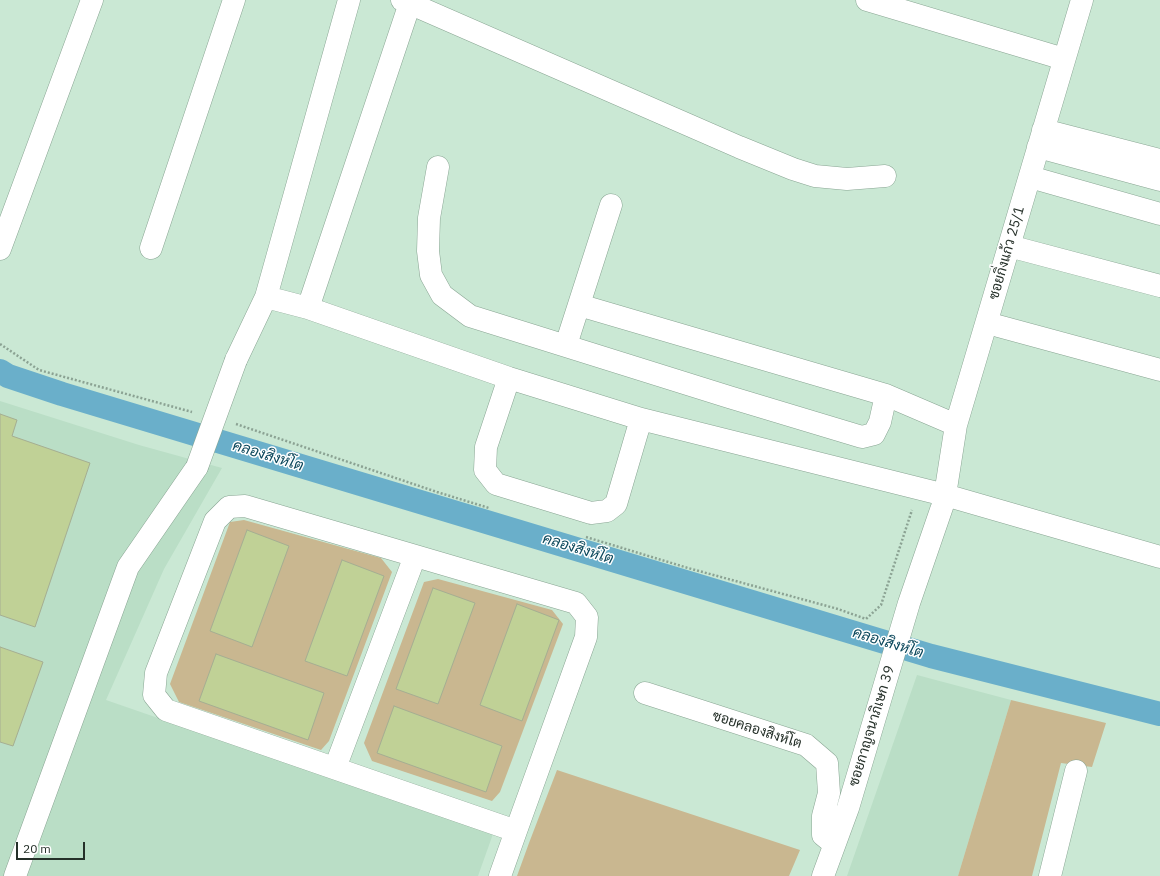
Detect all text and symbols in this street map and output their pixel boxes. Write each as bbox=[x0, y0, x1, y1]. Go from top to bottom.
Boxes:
street label: ซอยกิ่งแก้ว 25/1 bbox=[986, 204, 1028, 302]
water label: คลองสิงห์โต bbox=[230, 437, 306, 475]
water label: คลองสิงห์โต bbox=[540, 530, 616, 568]
water label: คลองสิงห์โต bbox=[850, 624, 926, 662]
street label: ซอยกาญจนาภิเษก 39 bbox=[846, 664, 898, 788]
street label: ซอยคลองสิงห์โต bbox=[710, 708, 804, 752]
scale bar bbox=[18, 834, 87, 860]
text: 20 m bbox=[23, 841, 51, 856]

